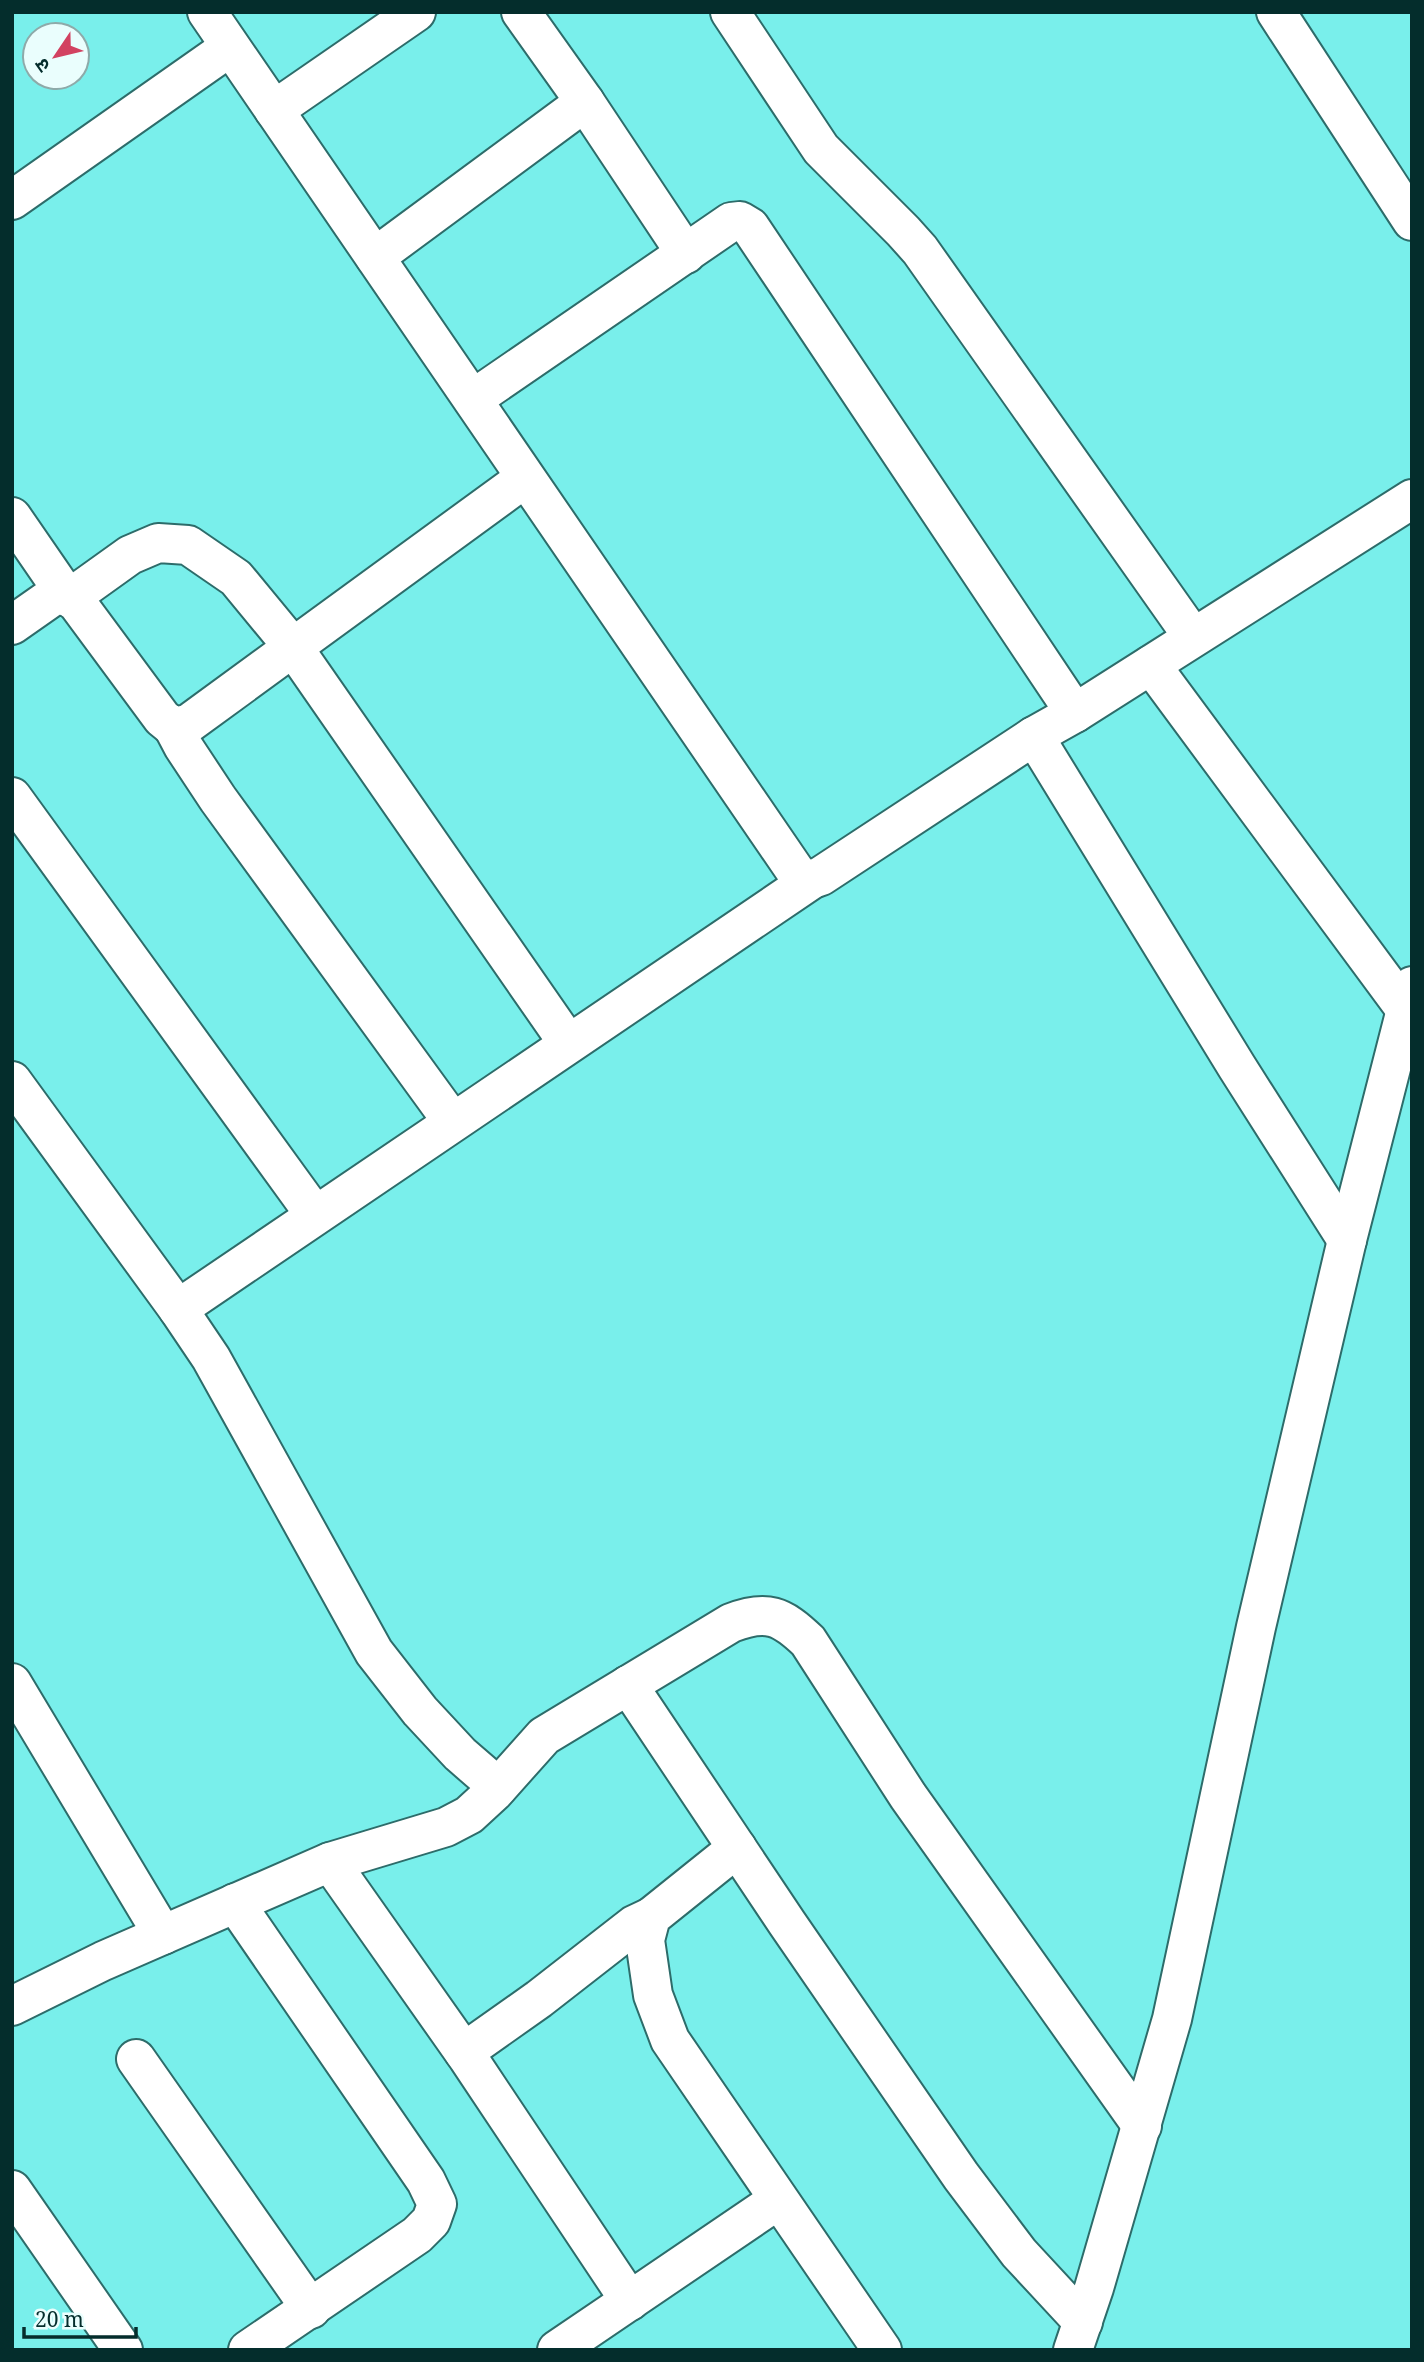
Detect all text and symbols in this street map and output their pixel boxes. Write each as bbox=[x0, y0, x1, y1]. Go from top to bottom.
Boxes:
north arrow bbox=[21, 21, 91, 91]
text: उ bbox=[28, 53, 56, 78]
scale bar bbox=[24, 2296, 136, 2340]
text: 20 m bbox=[35, 2305, 84, 2333]

